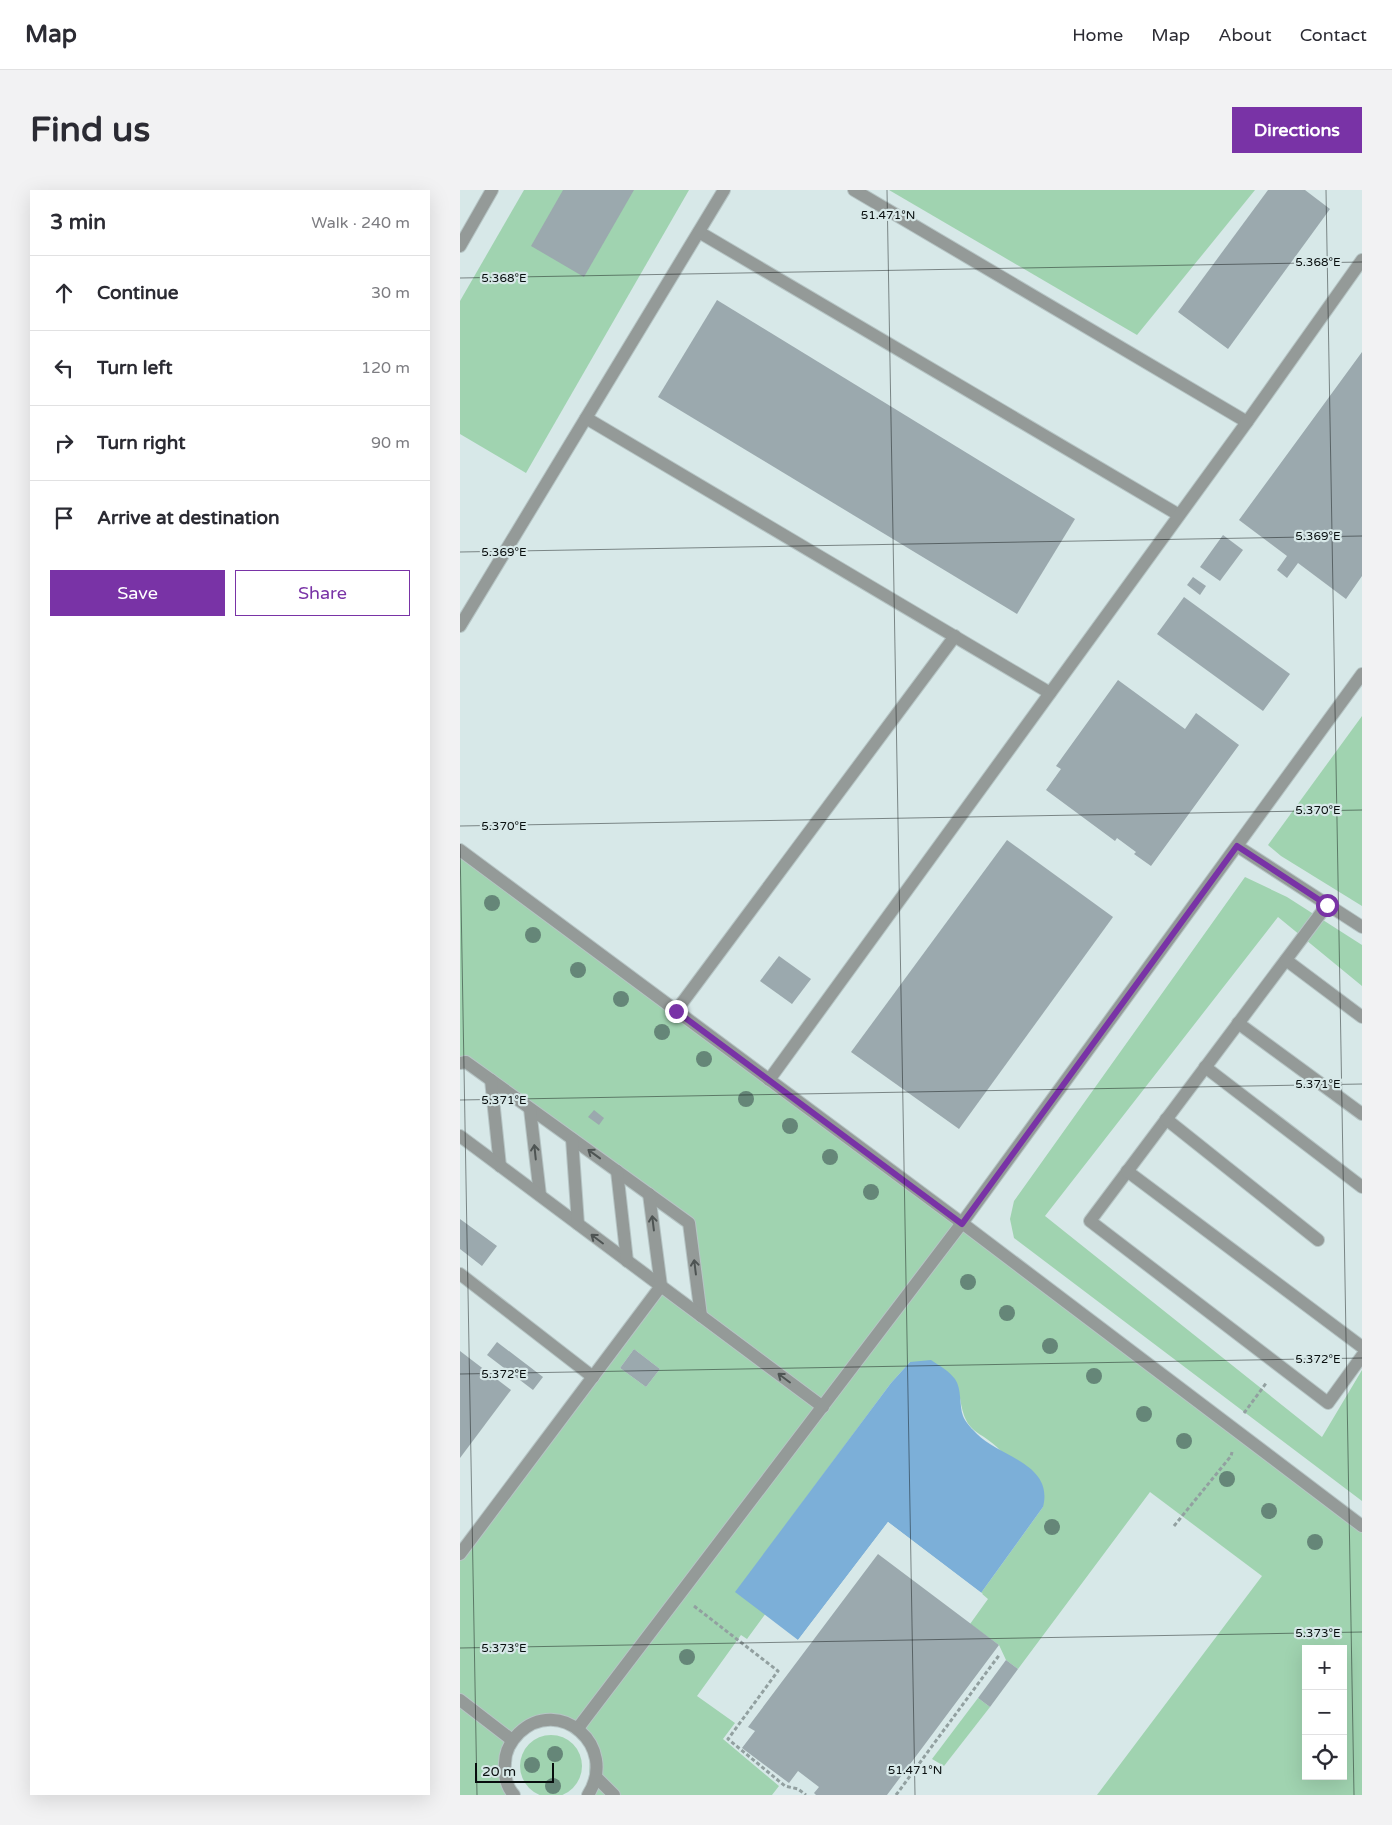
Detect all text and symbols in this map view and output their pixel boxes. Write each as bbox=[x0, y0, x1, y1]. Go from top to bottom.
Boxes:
text: Map bbox=[25, 20, 77, 49]
text: Home bbox=[1072, 24, 1123, 46]
text: Map bbox=[1151, 24, 1190, 46]
text: About bbox=[1218, 24, 1272, 46]
text: Contact bbox=[1300, 24, 1367, 46]
button: Directions bbox=[1232, 107, 1362, 153]
text: Find us bbox=[30, 109, 150, 151]
text: 51.471°N bbox=[861, 208, 915, 222]
text: 3 min bbox=[50, 210, 106, 235]
text: Walk · 240 m bbox=[311, 213, 410, 233]
text: 5.368°E bbox=[1295, 255, 1341, 269]
text: 5.368°E bbox=[481, 271, 527, 285]
icon: ahead bbox=[50, 279, 78, 307]
text: Continue bbox=[97, 282, 179, 304]
text: 30 m bbox=[371, 283, 410, 303]
icon: left bbox=[50, 354, 78, 382]
text: Turn left bbox=[97, 357, 173, 379]
text: 120 m bbox=[361, 358, 410, 378]
icon: right bbox=[50, 429, 78, 457]
text: Turn right bbox=[97, 432, 185, 454]
text: 90 m bbox=[371, 433, 410, 453]
icon: arrive bbox=[50, 504, 78, 532]
text: Arrive at destination bbox=[97, 507, 280, 529]
text: 5.369°E bbox=[1295, 529, 1341, 543]
text: 5.369°E bbox=[481, 545, 527, 559]
button: Save bbox=[50, 570, 225, 616]
button: Share bbox=[235, 570, 410, 616]
text: 5.370°E bbox=[1295, 803, 1341, 817]
text: 5.370°E bbox=[481, 819, 527, 833]
route start bbox=[1316, 894, 1339, 917]
route end bbox=[665, 1000, 688, 1023]
text: 5.371°E bbox=[1295, 1077, 1341, 1091]
text: 5.371°E bbox=[481, 1093, 527, 1107]
one-way arrow bbox=[530, 1144, 540, 1160]
one-way arrow bbox=[588, 1149, 601, 1160]
one-way arrow bbox=[648, 1215, 658, 1231]
one-way arrow bbox=[591, 1233, 604, 1244]
one-way arrow bbox=[690, 1260, 700, 1276]
text: 5.372°E bbox=[1295, 1352, 1341, 1366]
text: 5.372°E bbox=[481, 1367, 527, 1381]
one-way arrow bbox=[777, 1373, 791, 1383]
text: 5.373°E bbox=[1295, 1626, 1341, 1640]
text: 5.373°E bbox=[481, 1641, 527, 1655]
map controls bbox=[1302, 1645, 1347, 1780]
button: + bbox=[1302, 1645, 1347, 1690]
button: − bbox=[1302, 1690, 1347, 1735]
button: locate bbox=[1302, 1735, 1347, 1780]
scale bar bbox=[475, 1760, 554, 1783]
text: 20 m bbox=[482, 1763, 516, 1780]
text: 51.471°N bbox=[888, 1763, 942, 1777]

